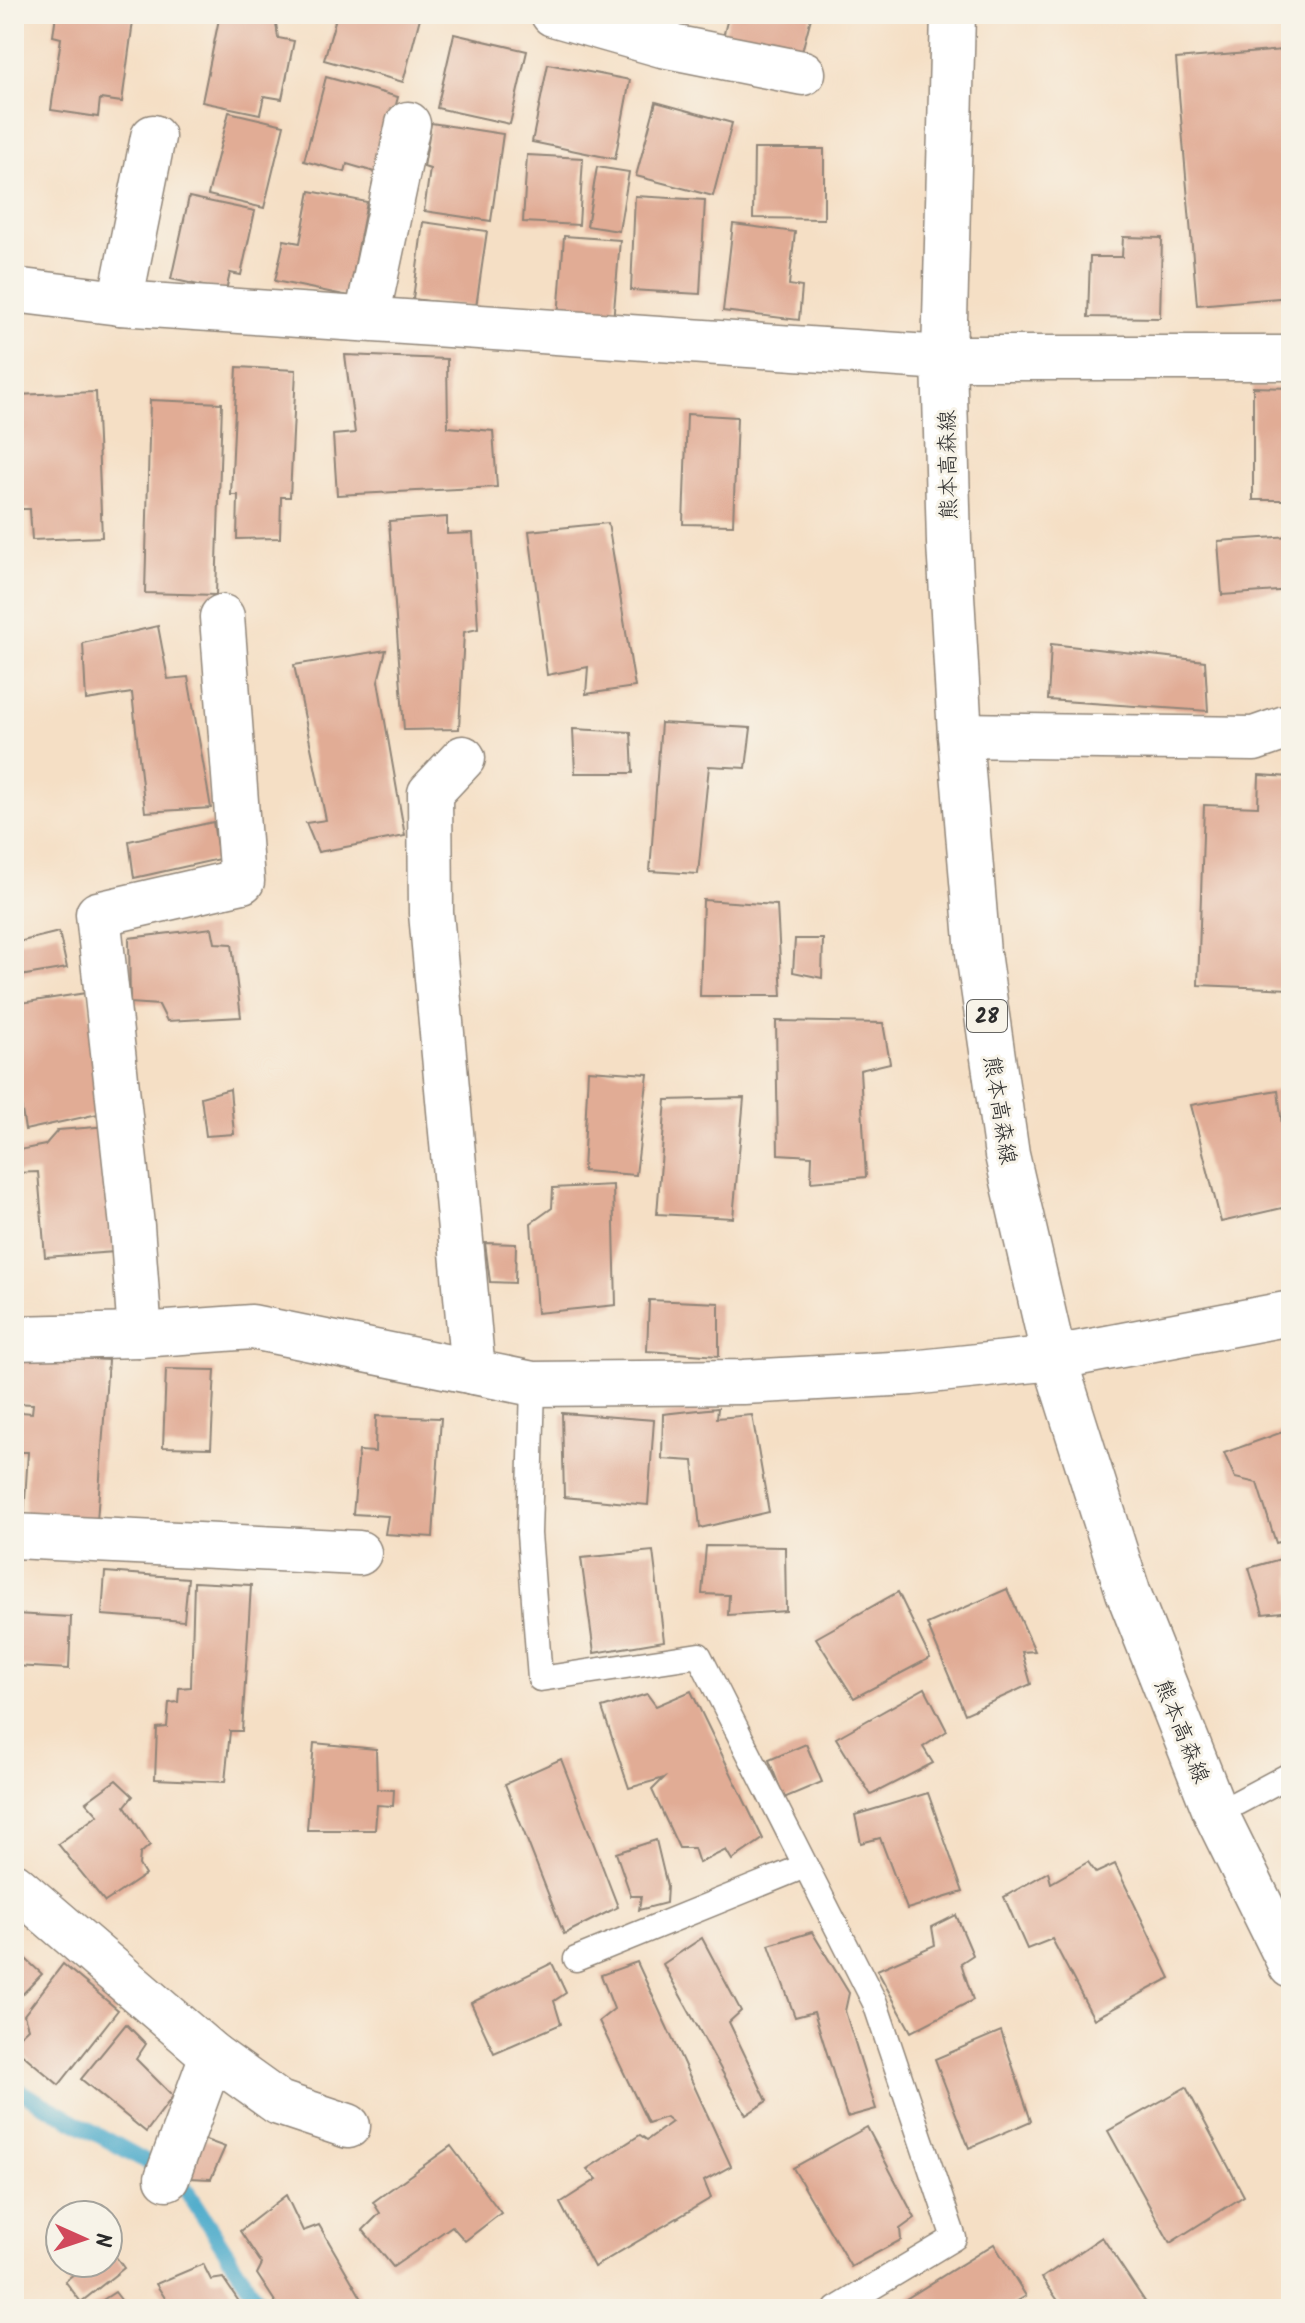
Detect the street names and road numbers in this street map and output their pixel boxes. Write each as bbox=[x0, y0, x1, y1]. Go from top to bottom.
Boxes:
street label: 熊本高森線 bbox=[931, 410, 968, 520]
road number: 28 bbox=[967, 1000, 1007, 1032]
street label: 熊本高森線 bbox=[973, 1053, 1024, 1167]
street label: 熊本高森線 bbox=[1144, 1674, 1218, 1789]

